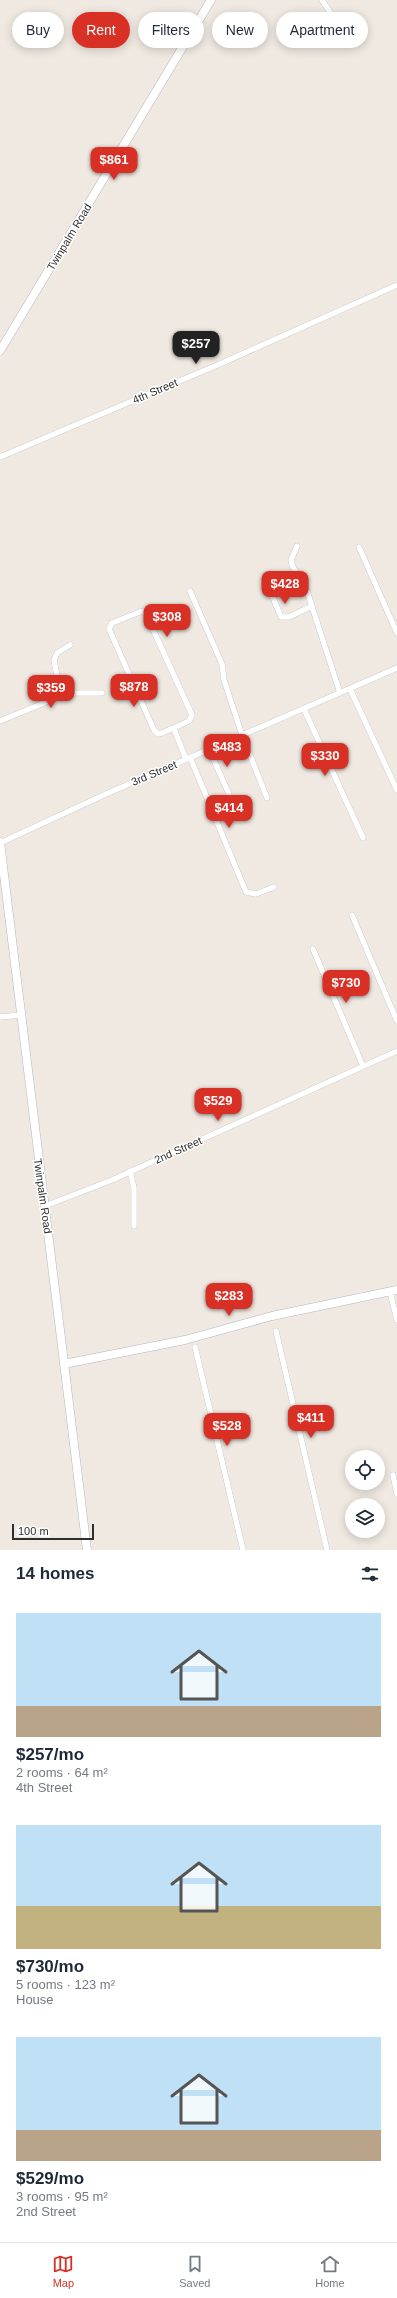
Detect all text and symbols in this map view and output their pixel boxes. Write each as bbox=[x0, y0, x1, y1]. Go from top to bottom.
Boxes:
chip: Buy bbox=[12, 12, 64, 48]
chip: Rent bbox=[72, 12, 130, 48]
chip: Filters bbox=[138, 12, 204, 48]
chip: New bbox=[212, 12, 268, 48]
chip: Apartment bbox=[276, 12, 368, 48]
pin: $861 bbox=[90, 147, 138, 181]
text: $861 bbox=[100, 152, 128, 167]
street label: Twinpalm Road bbox=[44, 201, 94, 273]
pin: $257 bbox=[172, 331, 220, 365]
text: $257 bbox=[182, 336, 210, 351]
street label: 4th Street bbox=[131, 376, 179, 406]
pin: $428 bbox=[261, 571, 309, 605]
text: $428 bbox=[271, 576, 299, 591]
pin: $308 bbox=[143, 604, 191, 638]
text: $308 bbox=[153, 609, 181, 624]
pin: $878 bbox=[110, 674, 158, 708]
pin: $359 bbox=[27, 675, 75, 709]
text: $878 bbox=[120, 679, 148, 694]
text: $359 bbox=[37, 680, 65, 695]
pin: $483 bbox=[203, 734, 251, 768]
text: $483 bbox=[213, 739, 241, 754]
pin: $330 bbox=[301, 743, 349, 777]
text: $330 bbox=[311, 748, 339, 763]
street label: 3rd Street bbox=[129, 758, 179, 788]
pin: $414 bbox=[205, 795, 253, 829]
text: $414 bbox=[215, 800, 243, 815]
pin: $730 bbox=[322, 970, 370, 1004]
text: $730 bbox=[332, 975, 360, 990]
pin: $529 bbox=[194, 1088, 242, 1122]
text: $529 bbox=[204, 1093, 232, 1108]
street label: 2nd Street bbox=[152, 1134, 204, 1166]
street label: Twinpalm Road bbox=[32, 1158, 54, 1234]
pin: $283 bbox=[205, 1283, 253, 1317]
text: $283 bbox=[215, 1288, 243, 1303]
pin: $411 bbox=[287, 1405, 335, 1439]
text: $411 bbox=[297, 1410, 325, 1425]
pin: $528 bbox=[203, 1413, 251, 1447]
text: $528 bbox=[213, 1418, 241, 1433]
map controls bbox=[345, 1450, 385, 1538]
button: locate bbox=[345, 1450, 385, 1490]
button: layers bbox=[345, 1498, 385, 1538]
scale bar bbox=[12, 1522, 94, 1541]
text: 100 m bbox=[18, 1525, 49, 1537]
icon: filters bbox=[359, 1563, 381, 1585]
text: 14 homes bbox=[16, 1564, 94, 1583]
icon: home bbox=[163, 1639, 235, 1711]
text: $257/mo bbox=[16, 1745, 84, 1764]
text: 2 rooms · 64 m² bbox=[16, 1765, 108, 1780]
text: 4th Street bbox=[16, 1780, 72, 1795]
icon: home bbox=[163, 1851, 235, 1923]
text: $730/mo bbox=[16, 1957, 84, 1976]
text: 5 rooms · 123 m² bbox=[16, 1977, 115, 1992]
text: House bbox=[16, 1992, 54, 2007]
icon: home bbox=[163, 2063, 235, 2135]
text: $529/mo bbox=[16, 2169, 84, 2188]
text: 3 rooms · 95 m² bbox=[16, 2189, 108, 2204]
text: 2nd Street bbox=[16, 2204, 76, 2219]
tab: Map bbox=[52, 2253, 74, 2289]
tab: Saved bbox=[179, 2253, 210, 2289]
tab: Home bbox=[315, 2253, 345, 2289]

